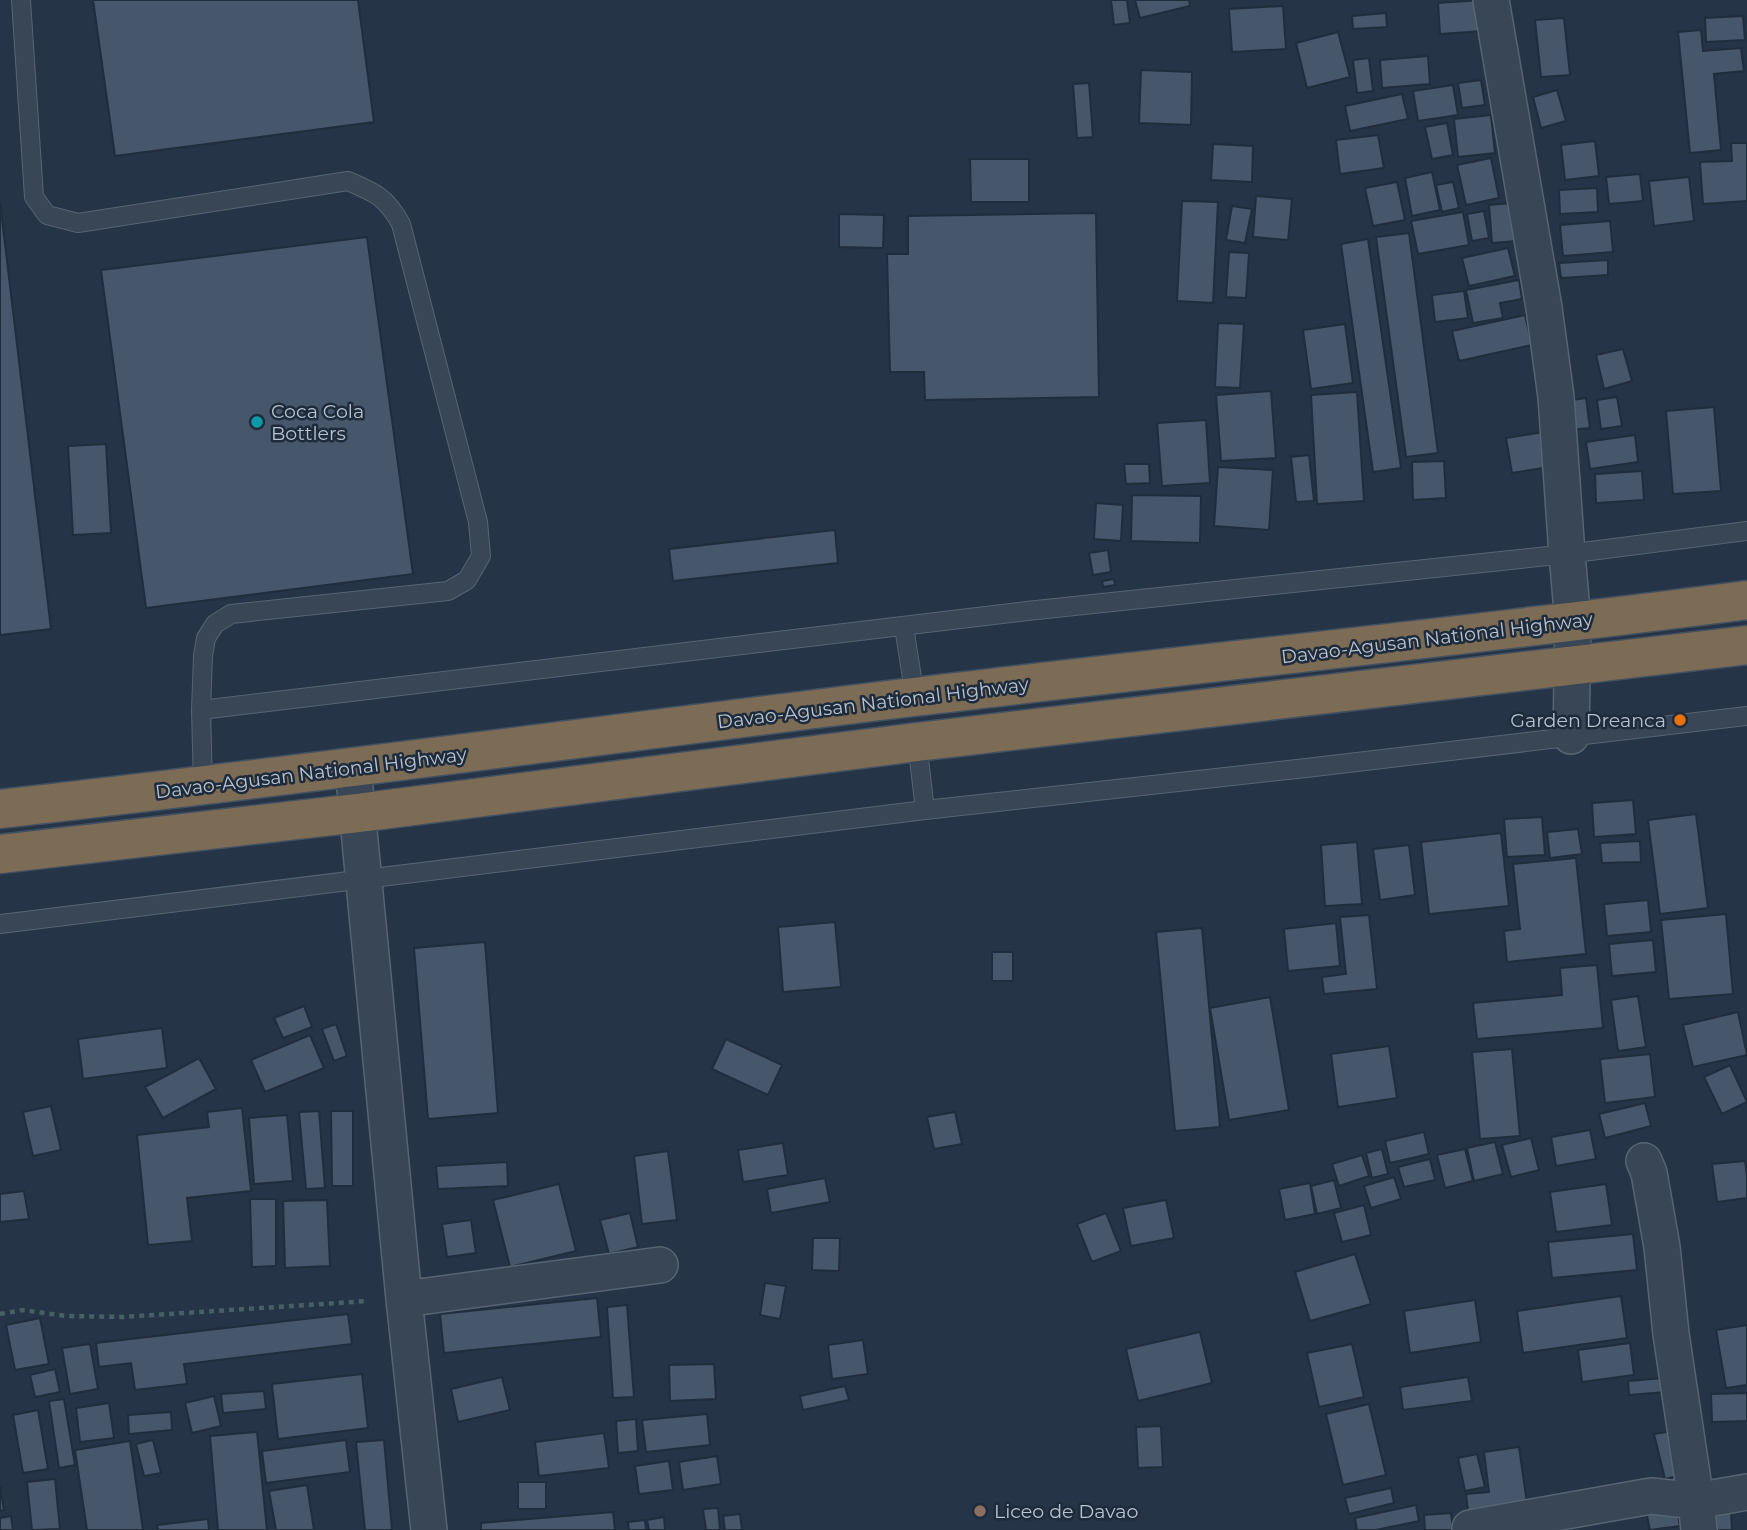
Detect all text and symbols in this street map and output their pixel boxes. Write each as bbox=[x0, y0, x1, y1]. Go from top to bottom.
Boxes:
place label: Coca Cola Bottlers bbox=[271, 400, 364, 445]
marker: Coca Cola Bottlers bbox=[249, 414, 265, 430]
street label: Davao-Agusan National Highway bbox=[1280, 607, 1595, 669]
street label: Davao-Agusan National Highway bbox=[716, 672, 1031, 734]
place label: Garden Dreanca bbox=[1510, 709, 1666, 732]
marker: Garden Dreanca bbox=[1672, 712, 1688, 728]
street label: Davao-Agusan National Highway bbox=[154, 742, 469, 804]
place label: Liceo de Davao bbox=[994, 1500, 1138, 1523]
marker: Liceo de Davao bbox=[972, 1503, 988, 1519]

